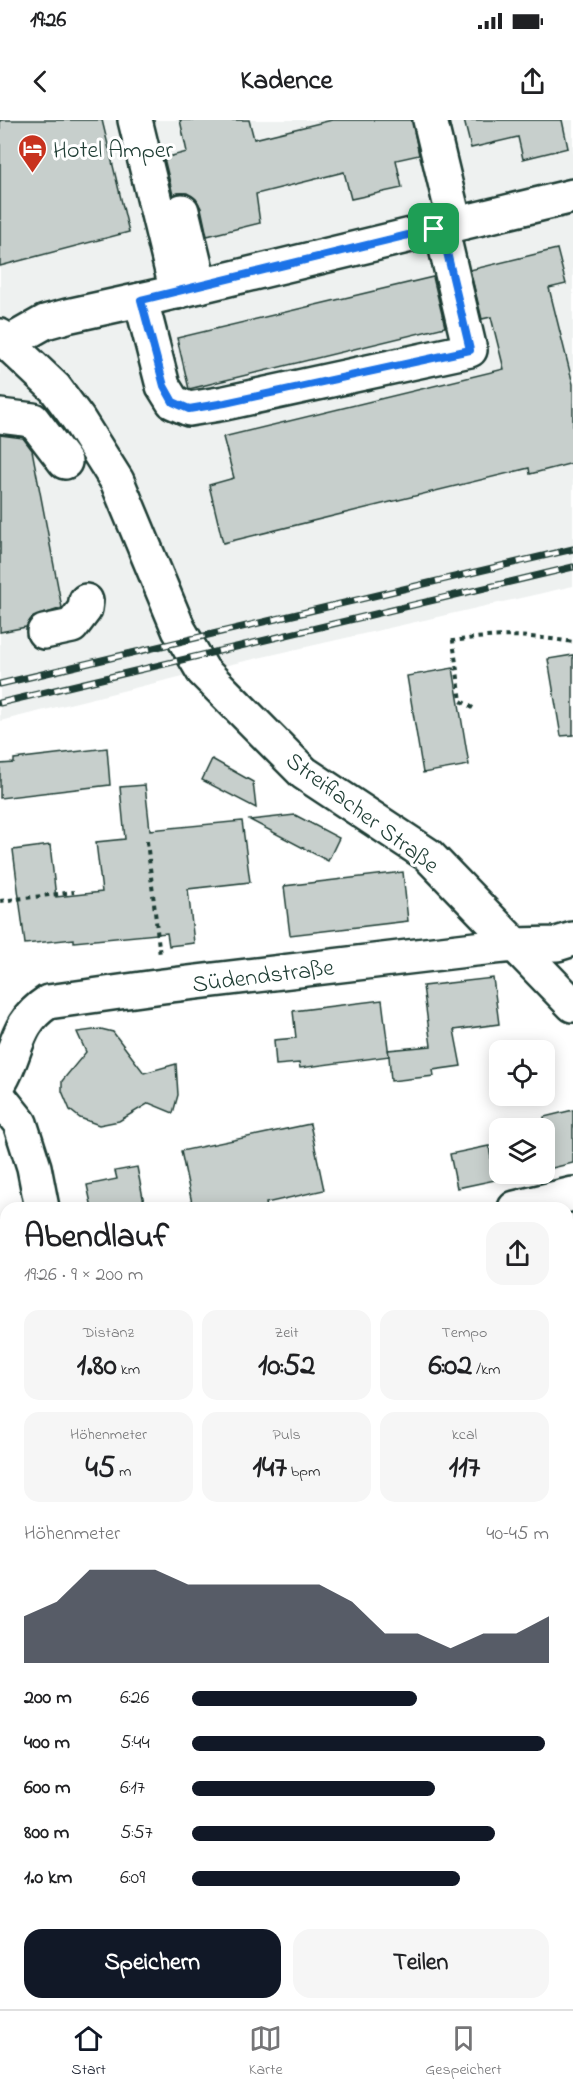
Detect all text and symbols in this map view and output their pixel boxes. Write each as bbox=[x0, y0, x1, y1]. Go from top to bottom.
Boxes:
text: 19:26 bbox=[30, 5, 66, 37]
text: Kadence bbox=[240, 62, 333, 101]
icon: back bbox=[24, 65, 57, 98]
icon: share bbox=[516, 65, 549, 98]
hotel icon: Hotel Amper bbox=[16, 133, 48, 175]
place label: Hotel Amper bbox=[53, 134, 173, 169]
pin bbox=[408, 203, 459, 254]
icon: arrive bbox=[417, 212, 450, 245]
street label: Streiflacher Straße bbox=[277, 745, 446, 884]
street label: Südendstraße bbox=[190, 951, 336, 1004]
map controls bbox=[489, 1040, 555, 1184]
button: locate bbox=[489, 1040, 555, 1106]
button: layers bbox=[489, 1118, 555, 1184]
text: Abendlauf bbox=[24, 1214, 169, 1262]
button: share bbox=[486, 1222, 549, 1285]
text: 19:26 · 9 × 200 m bbox=[24, 1261, 143, 1290]
text: Distanz bbox=[83, 1321, 134, 1345]
text: Zeit bbox=[274, 1321, 299, 1345]
text: Tempo bbox=[442, 1321, 487, 1345]
text: 1.80 bbox=[77, 1345, 117, 1389]
text: 10:52 bbox=[258, 1345, 315, 1389]
text: 6:02 bbox=[428, 1345, 472, 1389]
text: km bbox=[117, 1358, 140, 1382]
text: /km bbox=[472, 1358, 501, 1382]
text: Höhenmeter bbox=[70, 1423, 147, 1447]
text: Puls bbox=[272, 1423, 301, 1447]
text: kcal bbox=[452, 1423, 477, 1447]
text: 45 bbox=[86, 1447, 115, 1491]
text: 147 bbox=[253, 1447, 287, 1491]
text: 117 bbox=[449, 1447, 480, 1491]
text: m bbox=[115, 1460, 131, 1484]
text: bpm bbox=[287, 1460, 320, 1484]
text: Höhenmeter bbox=[24, 1520, 120, 1549]
text: 40–45 m bbox=[486, 1520, 549, 1549]
text: 200 m bbox=[24, 1684, 72, 1713]
text: 6:26 bbox=[120, 1684, 149, 1713]
text: 400 m bbox=[24, 1729, 70, 1758]
text: 5:44 bbox=[120, 1729, 150, 1758]
text: 600 m bbox=[24, 1774, 71, 1803]
text: 6:17 bbox=[120, 1774, 145, 1803]
text: 800 m bbox=[24, 1819, 69, 1848]
text: 5:57 bbox=[120, 1819, 153, 1848]
text: 1.0 km bbox=[24, 1864, 72, 1893]
text: 6:09 bbox=[120, 1864, 145, 1893]
button: Speichern bbox=[24, 1929, 281, 1998]
button: Teilen bbox=[293, 1929, 549, 1998]
tab: Start bbox=[71, 2022, 106, 2082]
tab: Karte bbox=[249, 2022, 283, 2082]
tab: Gespeichert bbox=[425, 2022, 502, 2082]

